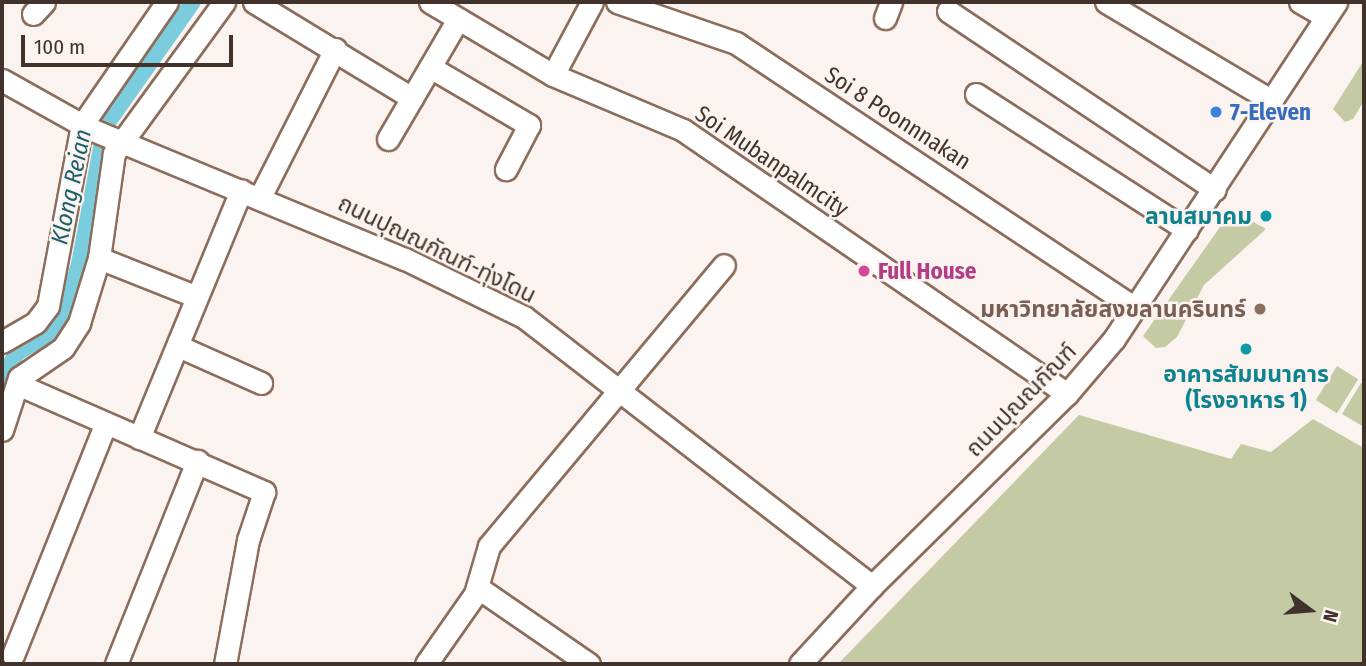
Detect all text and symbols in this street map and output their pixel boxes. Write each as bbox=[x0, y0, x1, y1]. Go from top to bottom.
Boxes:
scale bar bbox=[24, 21, 236, 65]
text: 100 m bbox=[34, 34, 85, 60]
street label: Soi 8 Poonnnakan bbox=[820, 61, 976, 175]
place label: 7-Eleven bbox=[1230, 98, 1311, 126]
street label: Soi Mubanpalmcity bbox=[690, 100, 854, 222]
marker: 7-Eleven bbox=[1208, 104, 1224, 120]
water label: Klong Reian bbox=[46, 127, 98, 247]
street label: ถนนปุณณกัณฑ์-ทุ่งโดน bbox=[334, 189, 540, 309]
place label: ลานสมาคม bbox=[1145, 202, 1252, 230]
marker: ลานสมาคม bbox=[1258, 208, 1274, 224]
place label: Full House bbox=[878, 257, 976, 285]
marker: Full House bbox=[856, 263, 872, 279]
place label: มหาวิทยาลัยสงขลานครินทร์ bbox=[980, 295, 1246, 323]
marker: มหาวิทยาลัยสงขลานครินทร์ bbox=[1252, 301, 1268, 317]
street label: ถนนปุณณกัณฑ์ bbox=[960, 338, 1082, 462]
marker: อาคารสัมมนาคาร (โรงอาหาร 1) bbox=[1238, 341, 1254, 357]
place label: อาคารสัมมนาคาร (โรงอาหาร 1) bbox=[1163, 360, 1329, 414]
north arrow bbox=[1275, 575, 1345, 645]
text: N bbox=[1318, 607, 1343, 625]

